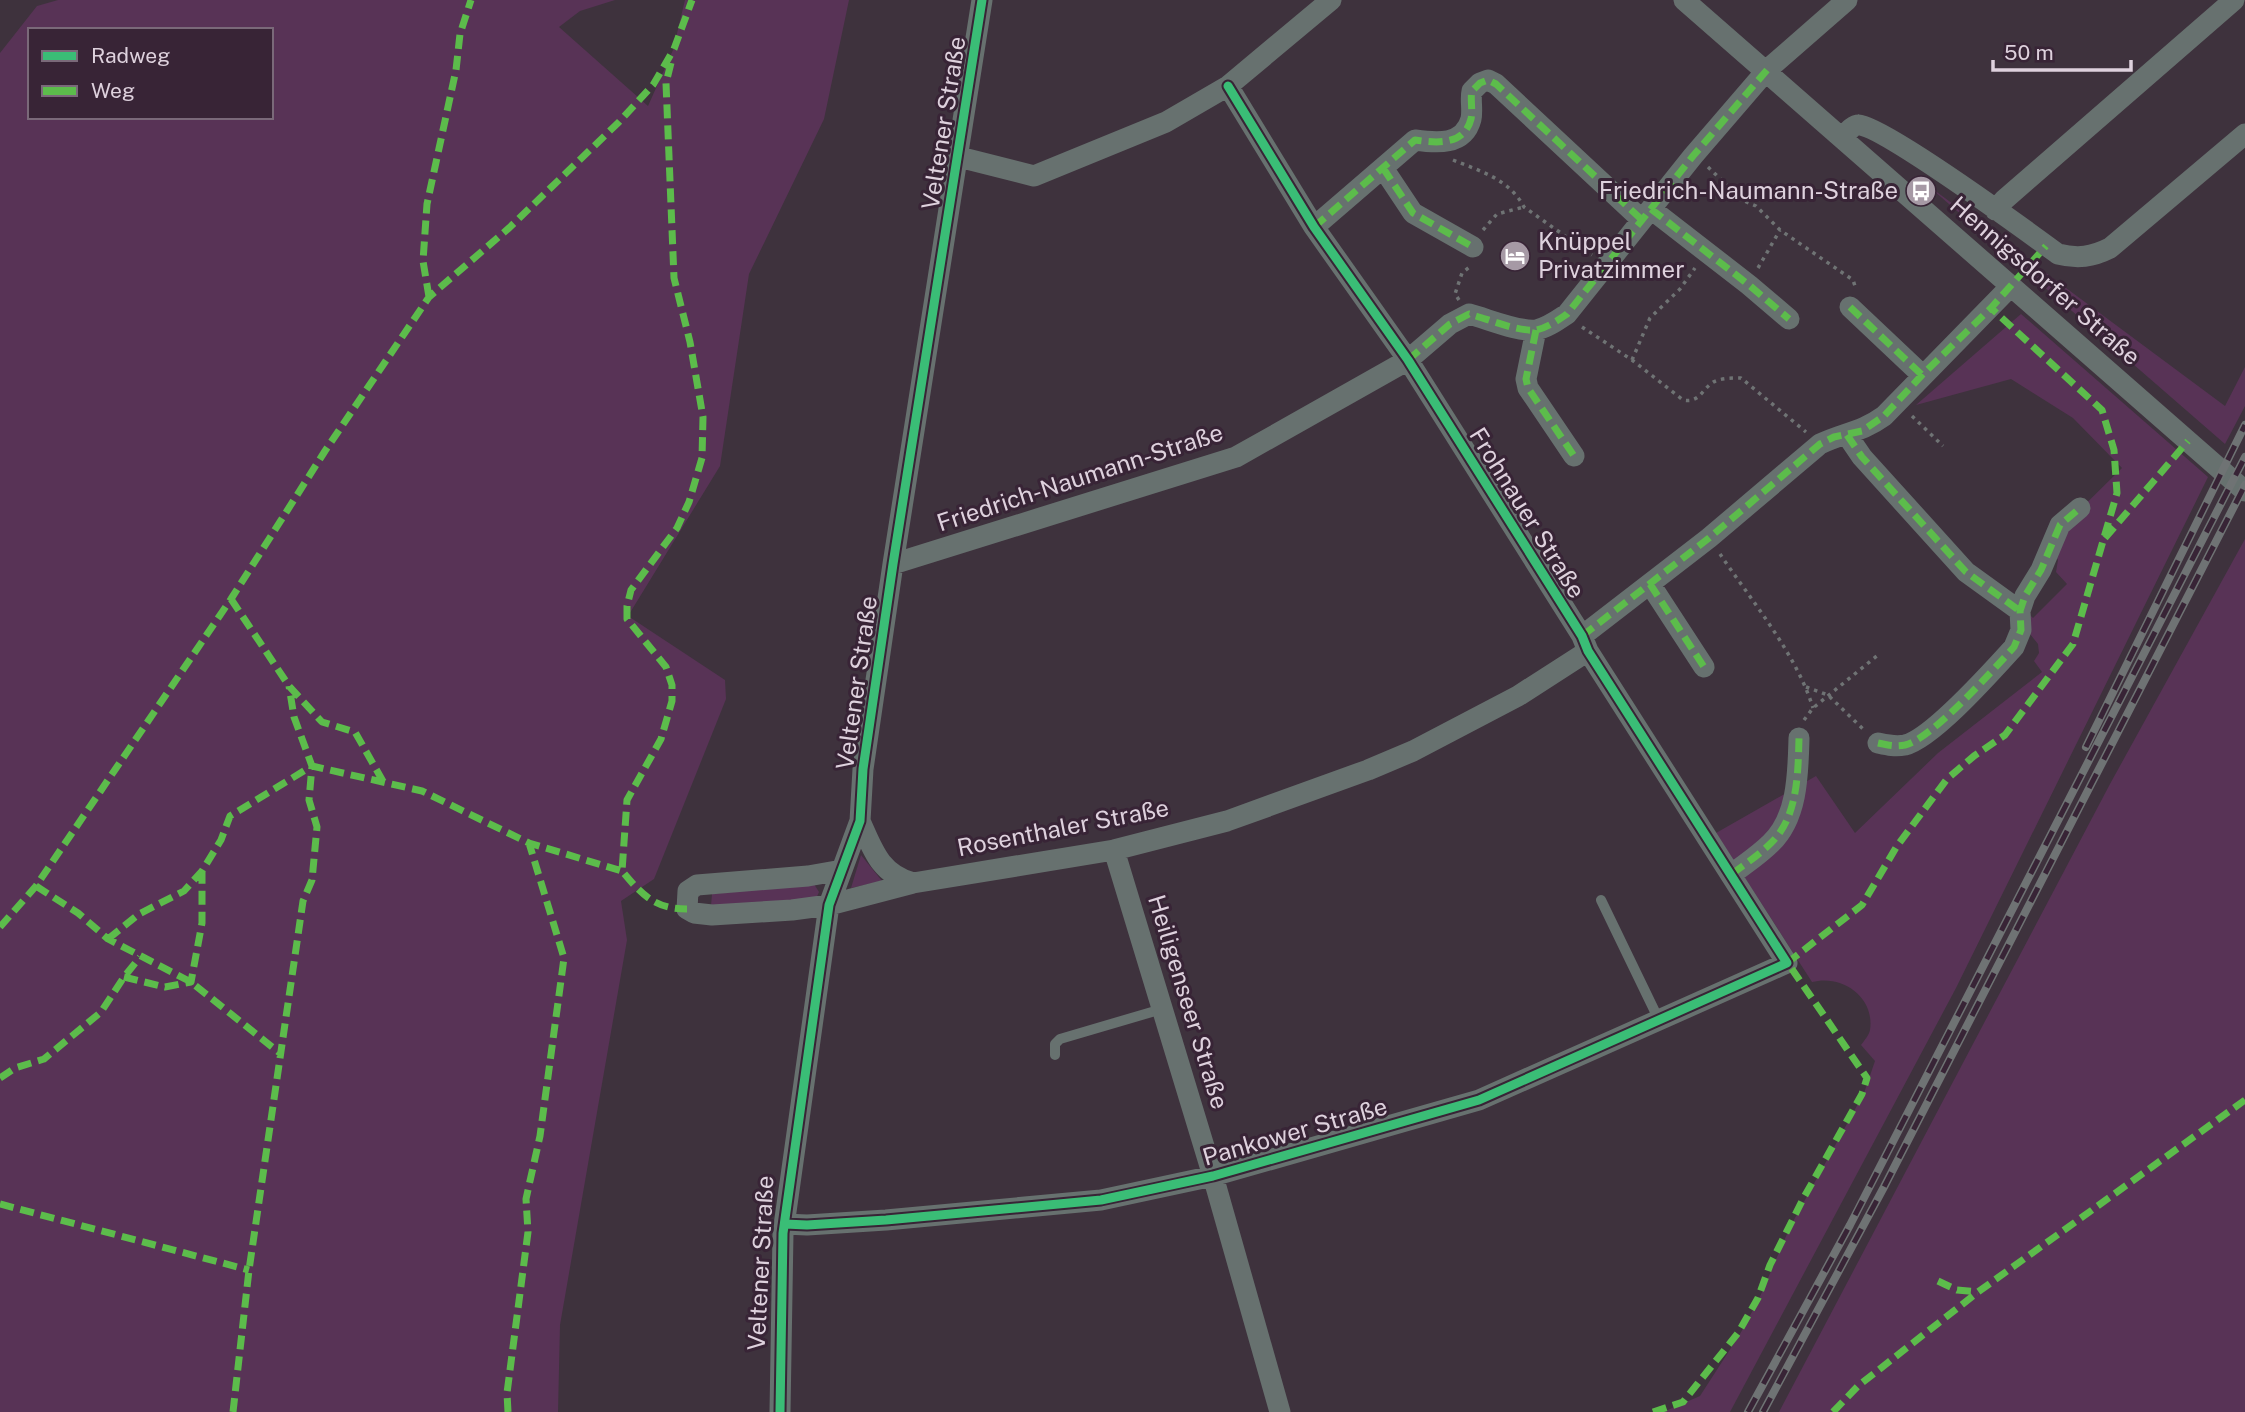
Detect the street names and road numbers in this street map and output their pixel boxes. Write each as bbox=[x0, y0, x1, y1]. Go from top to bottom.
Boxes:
street label: Veltener Straße bbox=[915, 34, 971, 212]
street label: Hennigsdorfer Straße bbox=[1945, 190, 2146, 370]
street label: Friedrich-Naumann-Straße bbox=[933, 417, 1226, 537]
street label: Frohnauer Straße bbox=[1464, 422, 1592, 603]
street label: Veltener Straße bbox=[830, 594, 882, 772]
street label: Rosenthaler Straße bbox=[955, 793, 1171, 861]
street label: Heiligenseer Straße bbox=[1143, 891, 1235, 1112]
street label: Pankower Straße bbox=[1199, 1091, 1390, 1171]
street label: Veltener Straße bbox=[741, 1175, 779, 1351]

